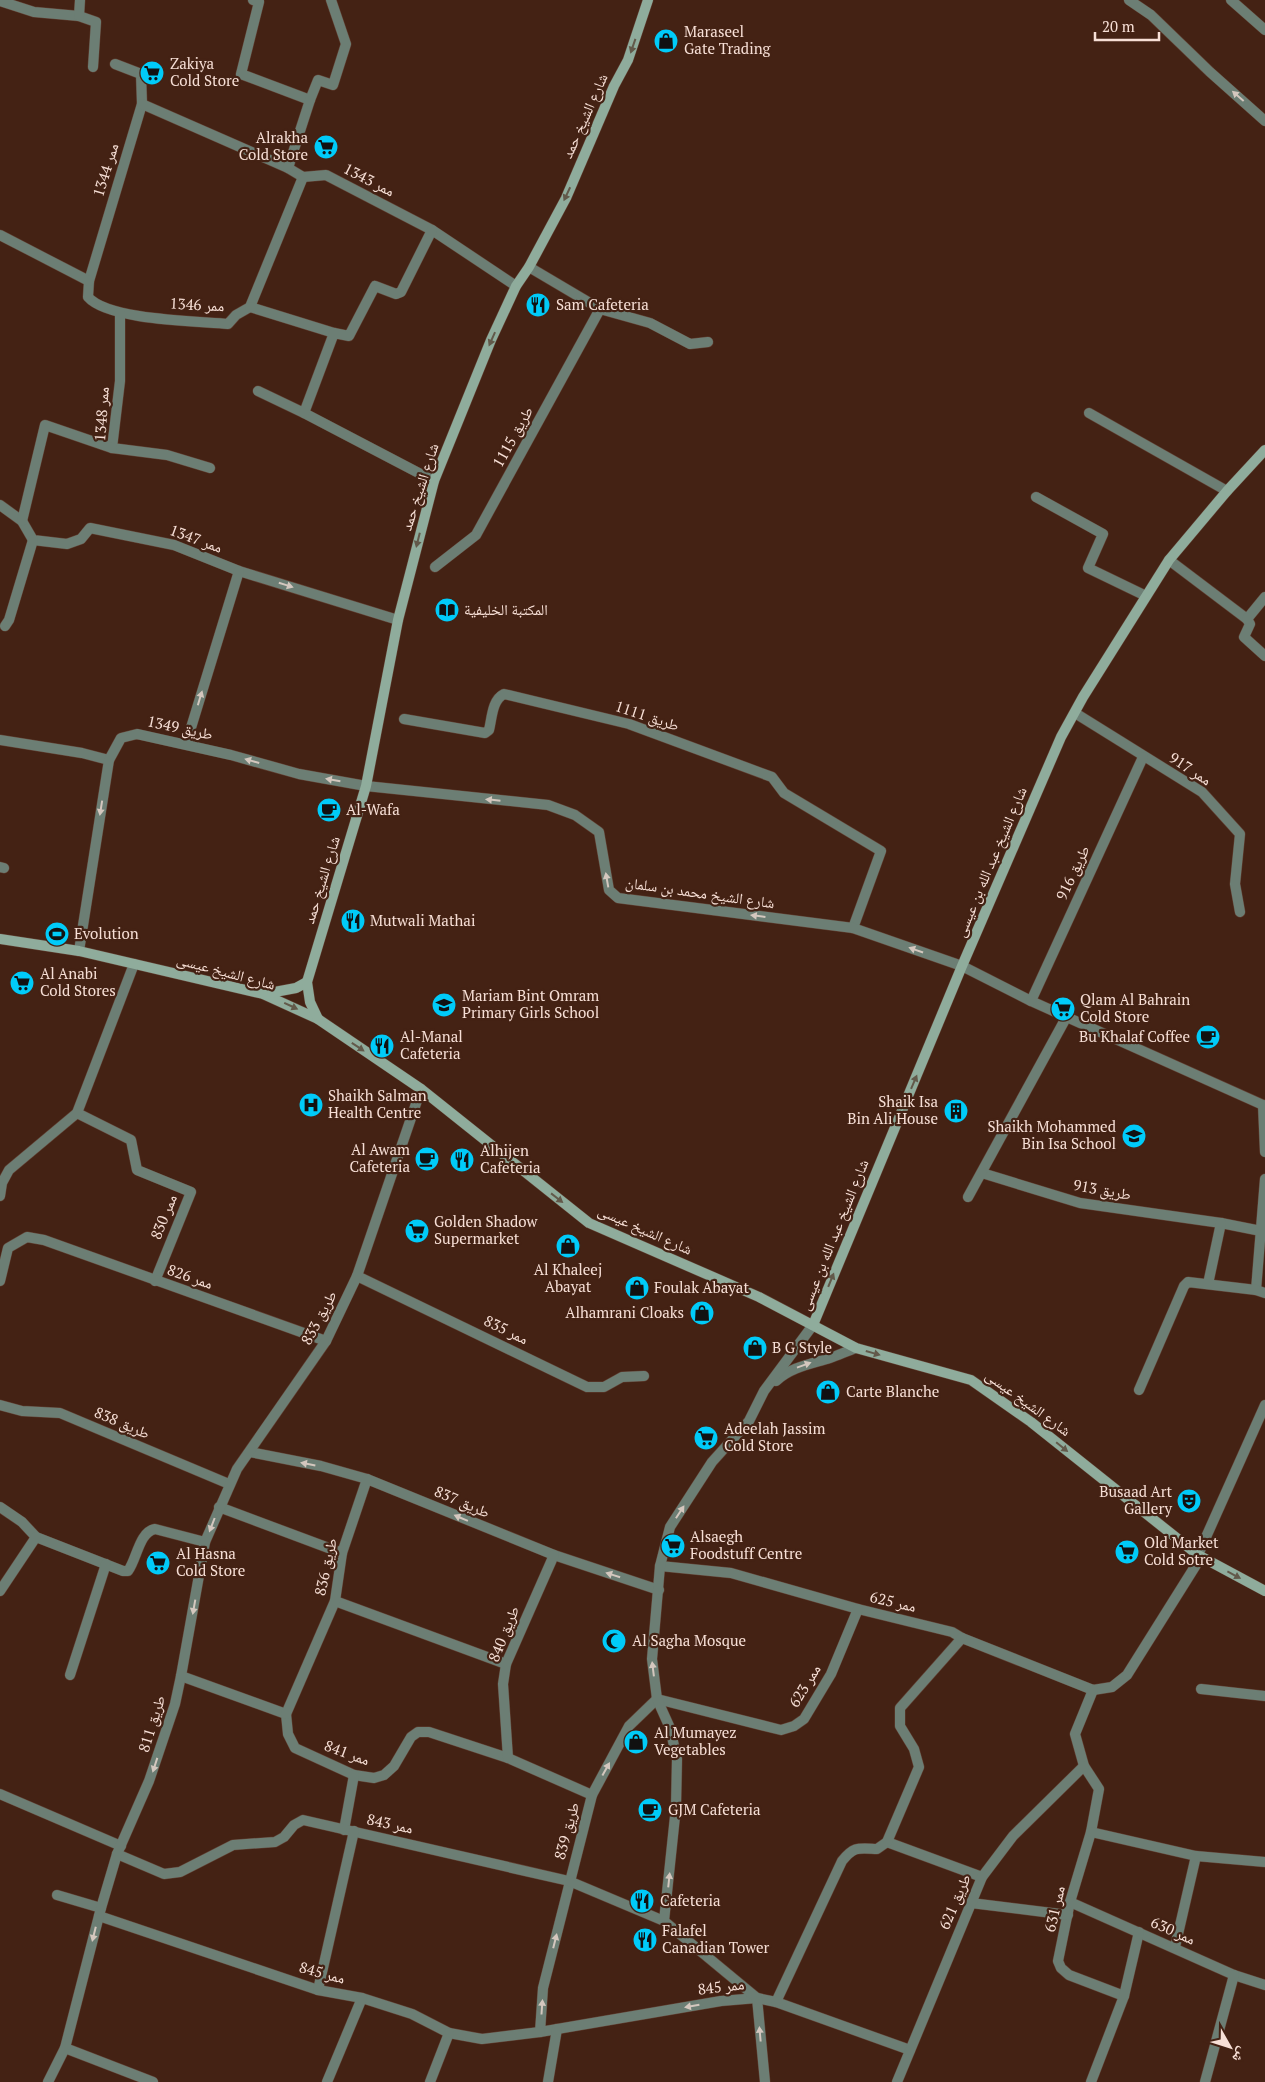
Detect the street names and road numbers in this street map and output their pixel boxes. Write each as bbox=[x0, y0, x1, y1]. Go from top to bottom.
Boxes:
street label: شارع الشيخ حمد bbox=[556, 70, 613, 162]
street label: ممر 1344 bbox=[87, 140, 123, 199]
street label: ممر 1343 bbox=[341, 158, 399, 201]
street label: ممر 1346 bbox=[169, 293, 225, 315]
street label: ممر 1348 bbox=[89, 386, 113, 442]
street label: طريق 1115 bbox=[487, 403, 538, 471]
street label: شارع الشيخ حمد bbox=[396, 440, 444, 533]
street label: ممر 1347 bbox=[167, 519, 226, 557]
street label: طريق 1111 bbox=[612, 695, 682, 736]
street label: طريق 1349 bbox=[145, 710, 215, 745]
street label: ممر 917 bbox=[1165, 747, 1216, 789]
street label: شارع الشيخ عبد الله بن عيسى bbox=[949, 783, 1032, 940]
street label: شارع الشيخ حمد bbox=[298, 833, 345, 926]
street label: طريق 916 bbox=[1051, 842, 1094, 904]
street label: شارع الشيخ محمد بن سلمان bbox=[624, 872, 776, 913]
street label: شارع الشيخ عيسى bbox=[175, 948, 278, 995]
street label: شارع الشيخ عبد الله بن عيسى bbox=[794, 1156, 874, 1313]
street label: طريق 913 bbox=[1072, 1174, 1133, 1205]
street label: ممر 830 bbox=[145, 1191, 181, 1242]
street label: شارع الشيخ عيسى bbox=[595, 1199, 696, 1260]
street label: ممر 826 bbox=[165, 1259, 216, 1293]
street label: طريق 833 bbox=[296, 1287, 342, 1348]
street label: ممر 835 bbox=[481, 1310, 532, 1348]
street label: شارع الشيخ عيسى bbox=[981, 1364, 1075, 1441]
street label: طريق 838 bbox=[91, 1401, 153, 1444]
street label: طريق 837 bbox=[431, 1480, 493, 1523]
street label: طريق 836 bbox=[309, 1536, 342, 1598]
street label: ممر 625 bbox=[868, 1586, 918, 1616]
street label: طريق 840 bbox=[483, 1603, 524, 1665]
street label: ممر 623 bbox=[784, 1660, 825, 1711]
street label: طريق 811 bbox=[133, 1693, 170, 1755]
street label: ممر 841 bbox=[322, 1735, 373, 1770]
street label: طريق 839 bbox=[549, 1800, 584, 1862]
street label: ممر 843 bbox=[365, 1808, 415, 1838]
street label: طريق 621 bbox=[933, 1871, 976, 1933]
street label: ممر 631 bbox=[1039, 1884, 1069, 1934]
street label: ممر 630 bbox=[1148, 1911, 1199, 1949]
street label: ممر 845 bbox=[297, 1956, 348, 1988]
street label: ممر 845 bbox=[696, 1973, 745, 1999]

